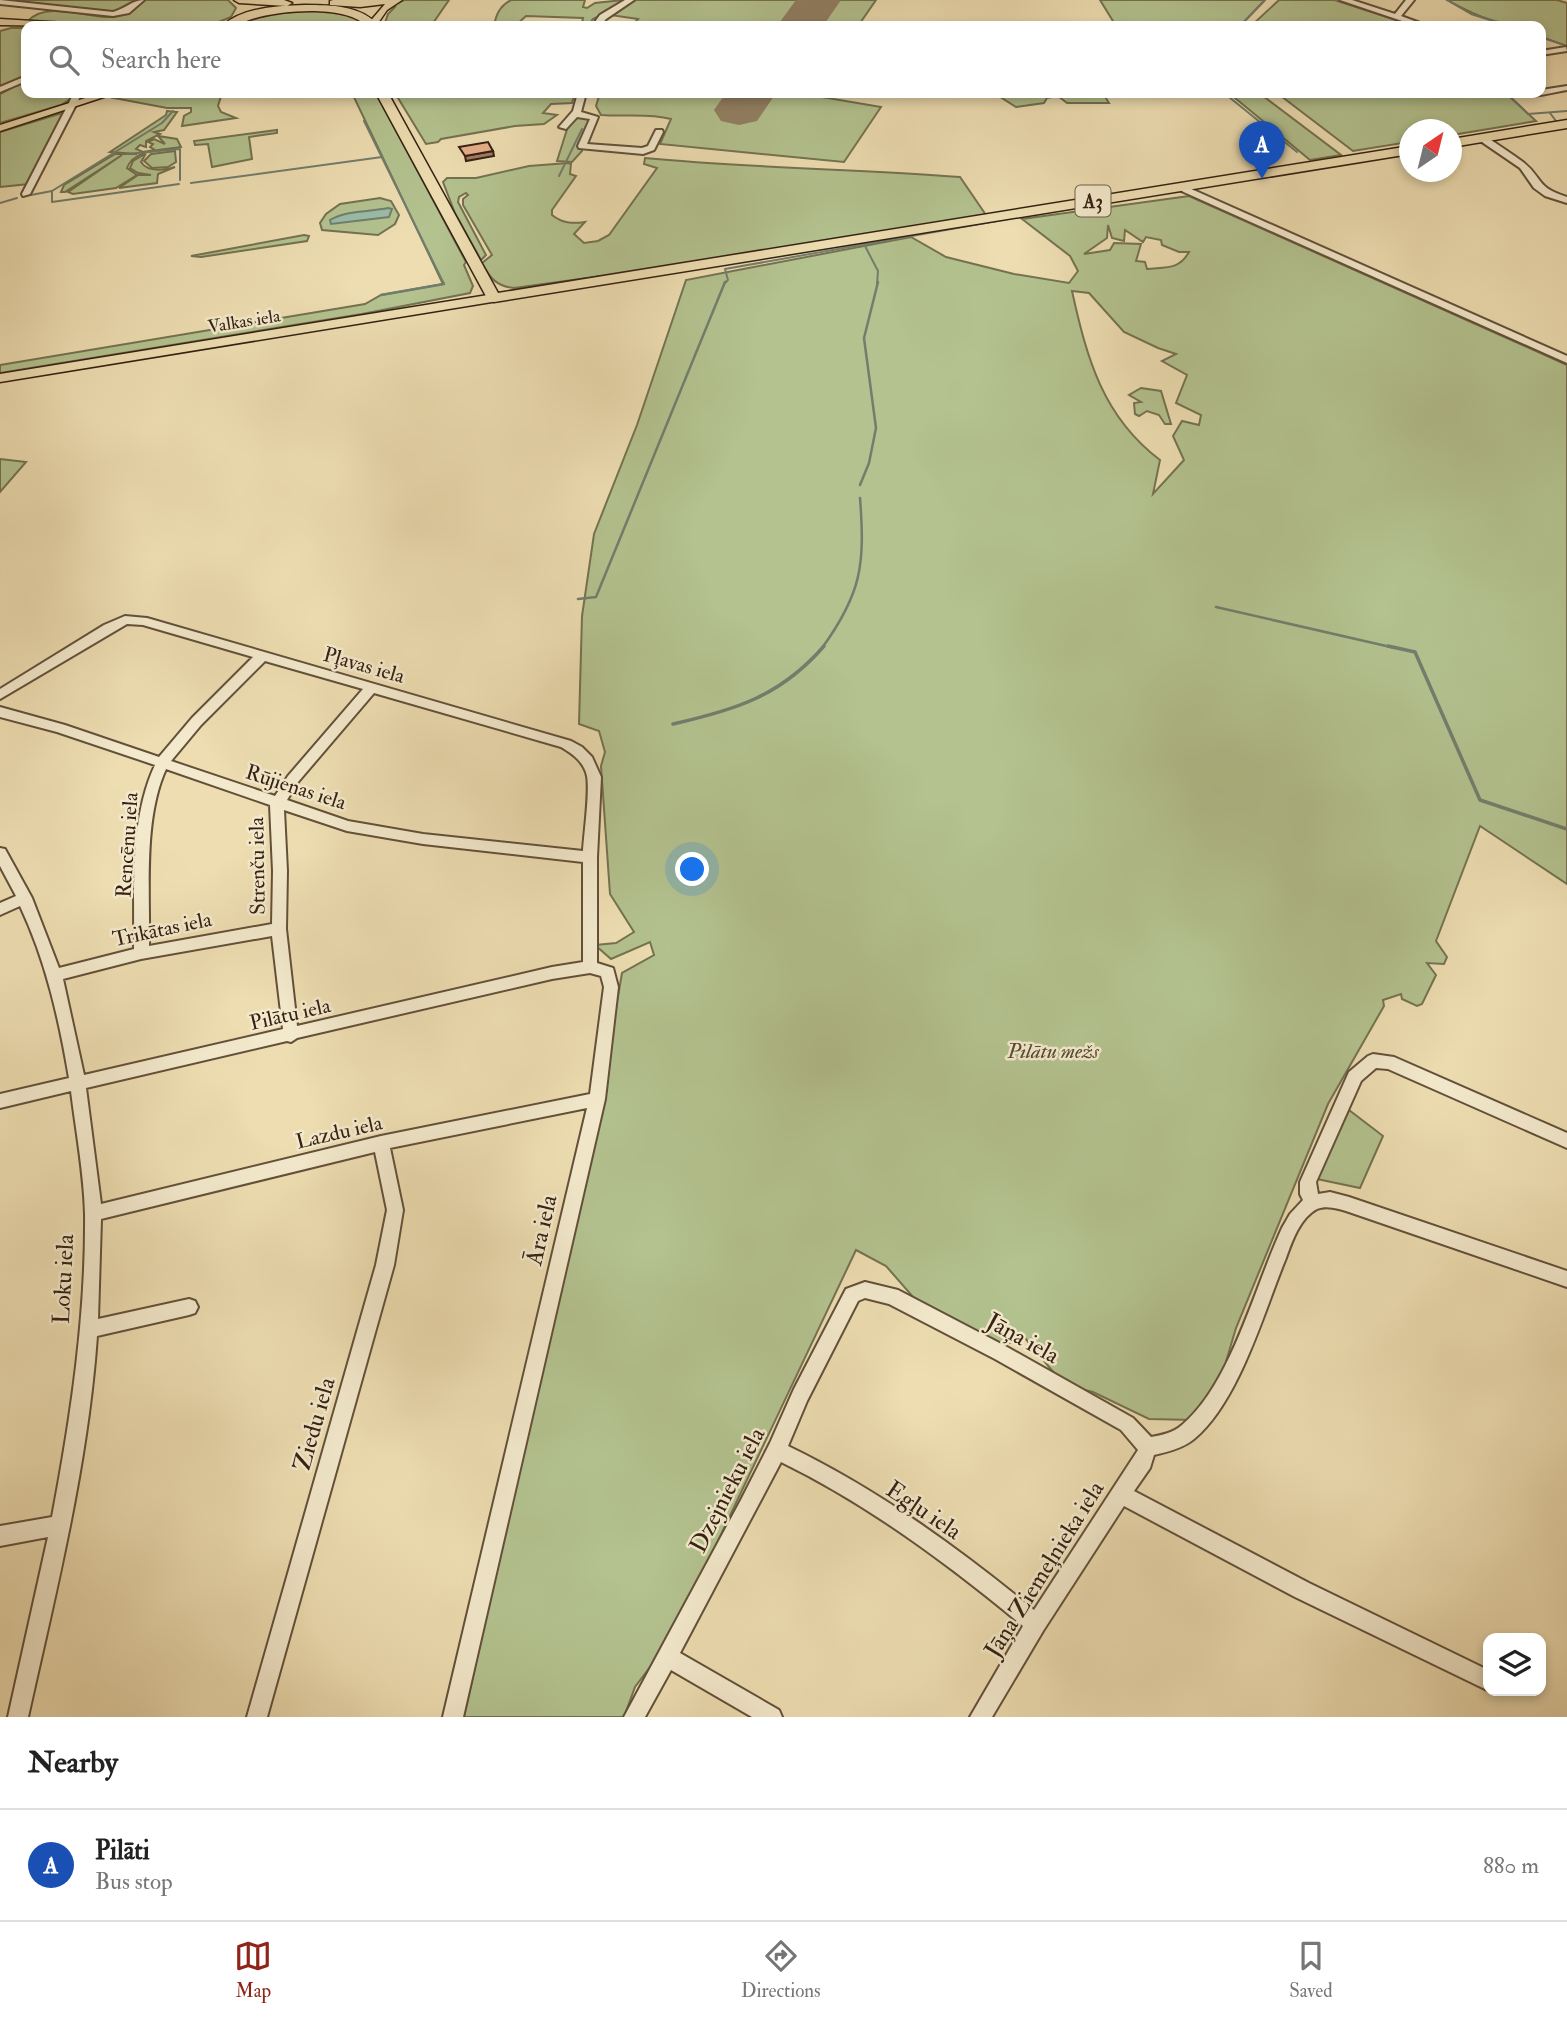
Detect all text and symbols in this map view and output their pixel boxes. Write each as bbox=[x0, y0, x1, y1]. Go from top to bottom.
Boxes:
search box bbox=[21, 21, 1546, 98]
icon: search bbox=[45, 41, 83, 79]
text: Search here bbox=[101, 44, 221, 76]
north arrow bbox=[1399, 119, 1462, 182]
pin: A bbox=[1239, 121, 1285, 179]
road number: A3 bbox=[1076, 186, 1110, 216]
street label: Valkas iela bbox=[206, 304, 283, 339]
street label: Pļavas iela bbox=[320, 641, 408, 690]
street label: Rūjienas iela bbox=[242, 759, 350, 817]
street label: Rencēnu iela bbox=[110, 791, 145, 899]
street label: Strenču iela bbox=[243, 816, 272, 915]
your location bbox=[675, 852, 709, 886]
street label: Trikātas iela bbox=[110, 906, 214, 953]
street label: Pilātu iela bbox=[247, 992, 334, 1037]
park label: Pilātu mežs bbox=[1006, 1038, 1100, 1065]
street label: Lazdu iela bbox=[293, 1109, 385, 1156]
street label: Āra iela bbox=[518, 1191, 565, 1269]
street label: Loku iela bbox=[46, 1232, 81, 1325]
street label: Jāņa iela bbox=[980, 1305, 1066, 1372]
street label: Ziedu iela bbox=[286, 1373, 343, 1475]
street label: Dzejnieku iela bbox=[683, 1421, 773, 1558]
street label: Egļu iela bbox=[880, 1474, 969, 1548]
street label: Jāņa Ziemeļnieka iela bbox=[977, 1474, 1112, 1664]
map controls bbox=[1483, 1633, 1546, 1696]
button: layers bbox=[1483, 1633, 1546, 1696]
text: Nearby bbox=[28, 1744, 118, 1781]
text: Pilāti bbox=[95, 1835, 150, 1867]
text: A bbox=[44, 1851, 58, 1880]
text: 880 m bbox=[1483, 1851, 1539, 1880]
text: Bus stop bbox=[95, 1867, 173, 1896]
tab: Map bbox=[234, 1937, 272, 2003]
tab: Directions bbox=[741, 1937, 821, 2003]
tab: Saved bbox=[1289, 1937, 1333, 2003]

